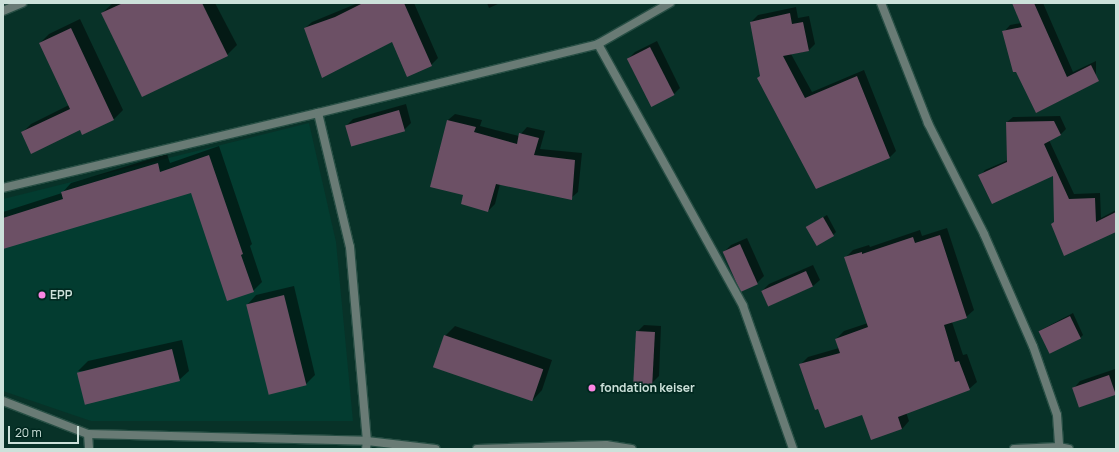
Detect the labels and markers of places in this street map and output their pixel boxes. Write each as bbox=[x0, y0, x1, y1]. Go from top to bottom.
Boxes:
place label: EPP bbox=[50, 288, 72, 302]
marker: EPP bbox=[37, 290, 47, 300]
place label: fondation keiser bbox=[600, 381, 695, 395]
marker: fondation keiser bbox=[587, 383, 597, 393]

